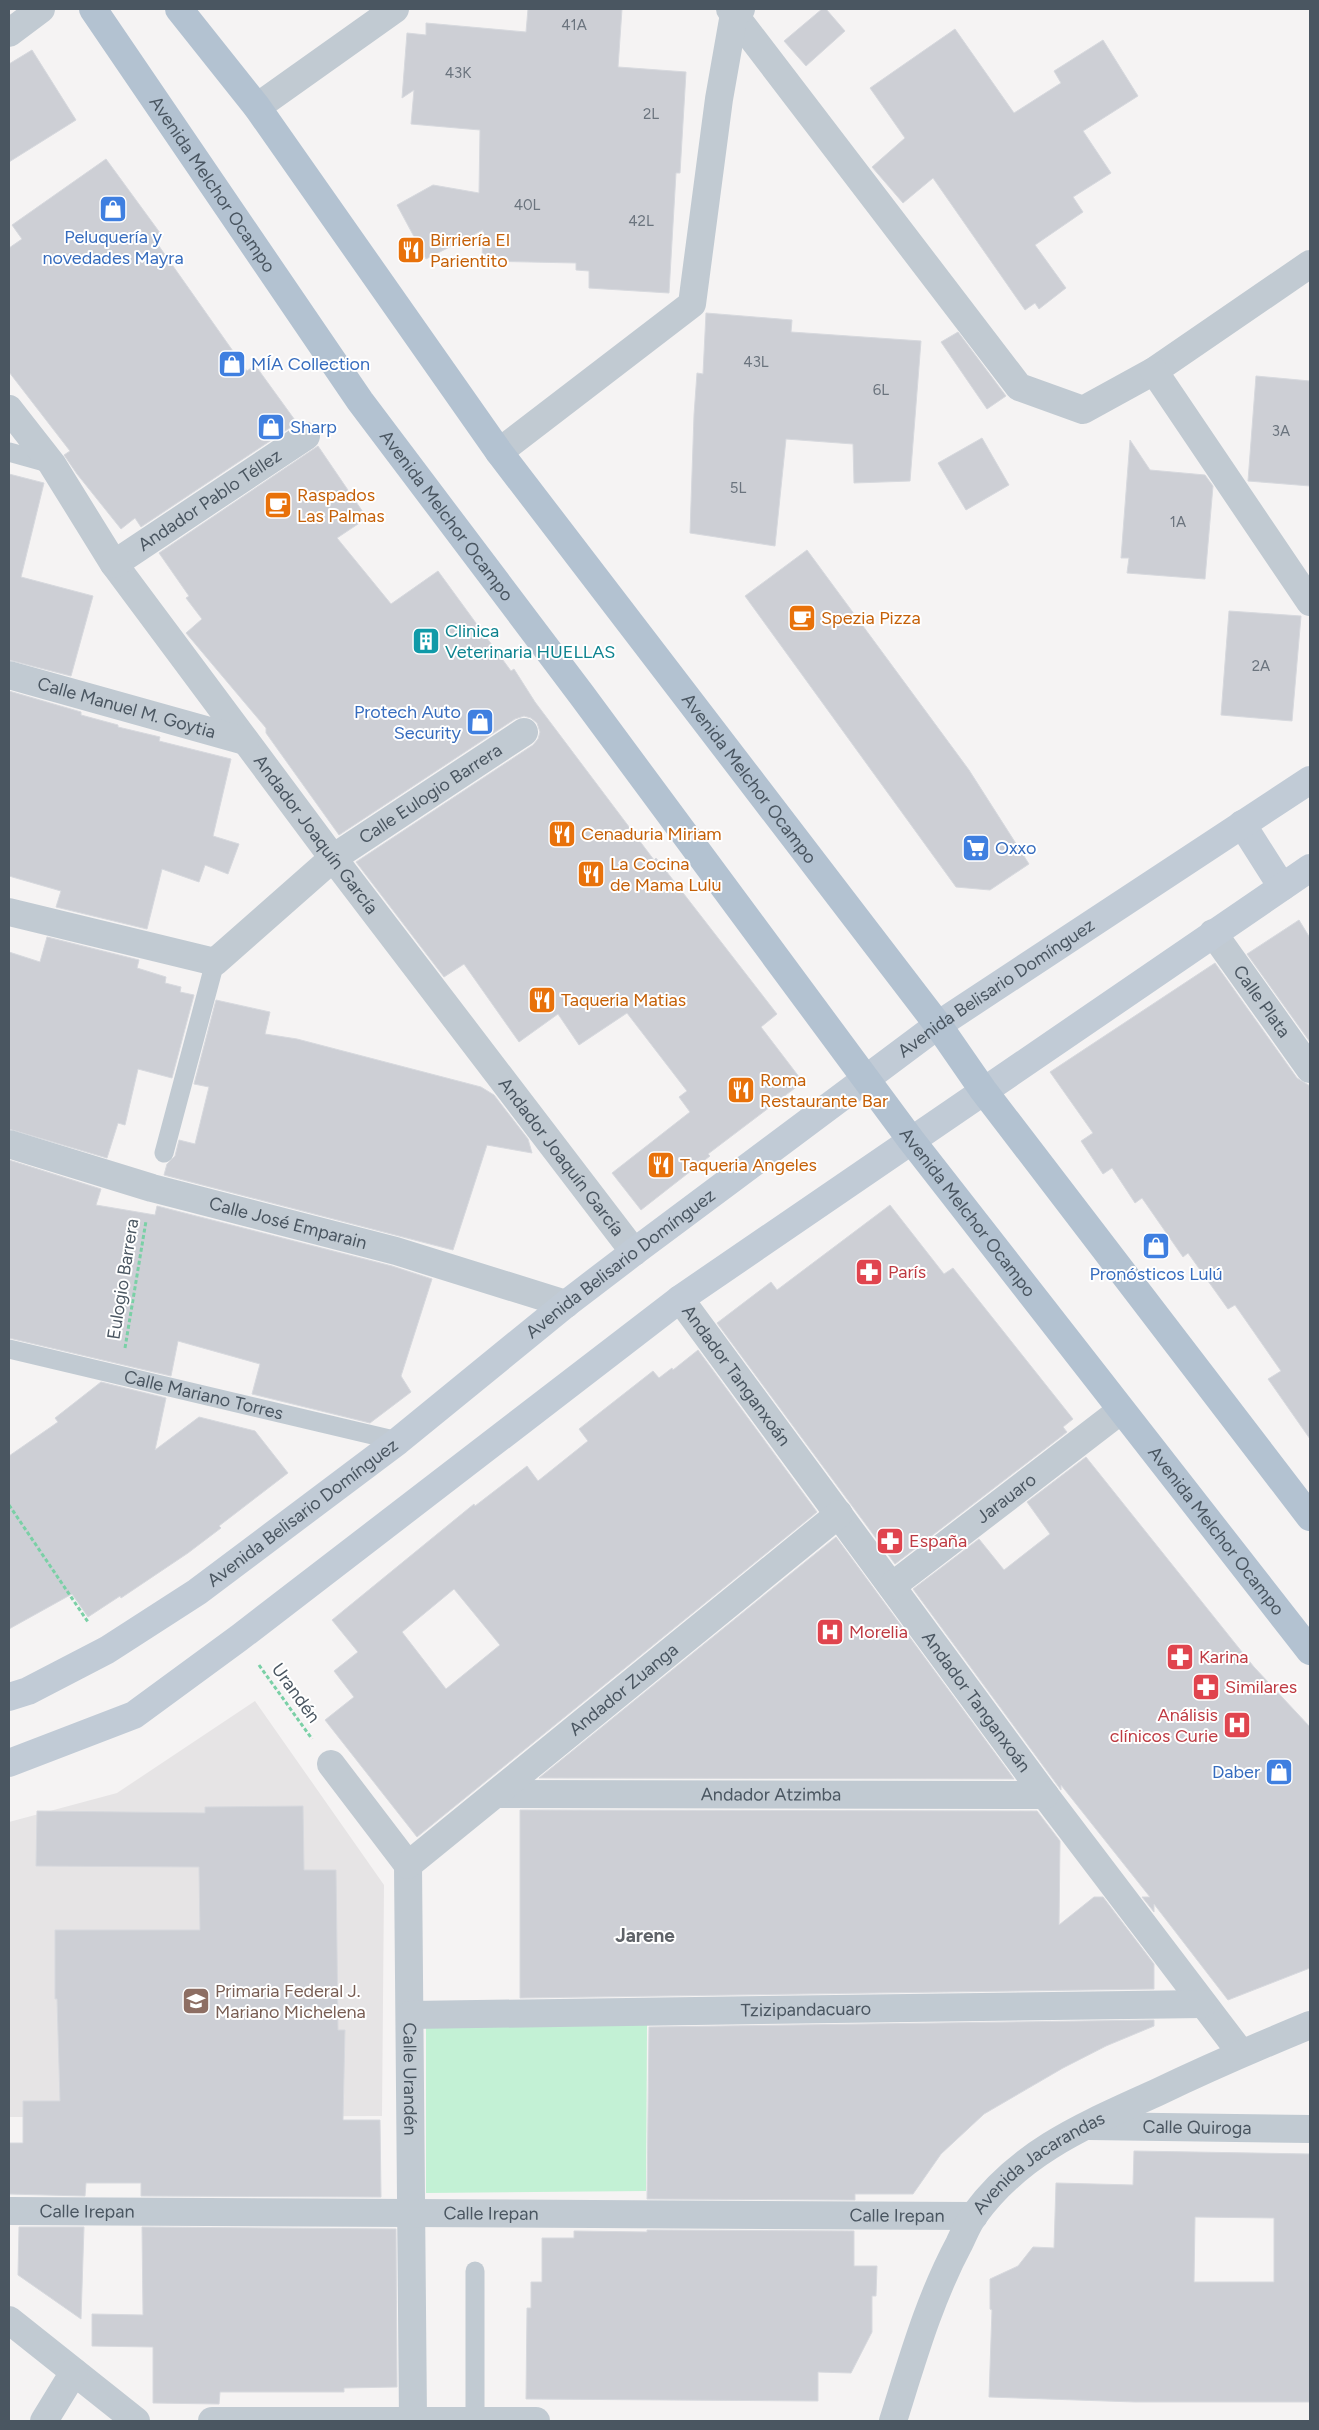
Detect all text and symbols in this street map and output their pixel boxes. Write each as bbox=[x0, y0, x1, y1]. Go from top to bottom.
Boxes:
house number: 41A bbox=[561, 16, 587, 34]
house number: 43K bbox=[445, 64, 472, 82]
street label: Avenida Melchor Ocampo bbox=[145, 92, 280, 277]
house number: 2L bbox=[643, 105, 659, 123]
shop icon: Peluquería y novedades Mayra bbox=[98, 194, 128, 224]
house number: 40L bbox=[514, 196, 541, 214]
house number: 42L bbox=[628, 212, 654, 230]
place label: Peluquería y novedades Mayra bbox=[42, 226, 184, 269]
place label: Birriería El Parientito bbox=[430, 229, 510, 272]
restaurant icon: Birriería El Parientito bbox=[396, 235, 426, 265]
shop icon: MÍA Collection bbox=[217, 349, 247, 379]
place label: MÍA Collection bbox=[251, 353, 370, 375]
house number: 43L bbox=[743, 353, 769, 371]
house number: 6L bbox=[873, 381, 889, 399]
shop icon: Sharp bbox=[256, 412, 286, 442]
place label: Sharp bbox=[290, 416, 337, 438]
house number: 3A bbox=[1272, 422, 1290, 440]
street label: Avenida Melchor Ocampo bbox=[375, 426, 518, 606]
street label: Andador Pablo Téllez bbox=[134, 444, 286, 556]
house number: 5L bbox=[730, 479, 746, 497]
place label: Raspados Las Palmas bbox=[297, 484, 385, 527]
cafe icon: Raspados Las Palmas bbox=[263, 490, 293, 520]
house number: 1A bbox=[1170, 513, 1186, 531]
cafe icon: Spezia Pizza bbox=[787, 603, 817, 633]
place label: Spezia Pizza bbox=[821, 607, 921, 629]
place label: Clinica Veterinaria HUELLAS bbox=[445, 620, 615, 663]
building icon: Clinica Veterinaria HUELLAS bbox=[411, 626, 441, 656]
house number: 2A bbox=[1252, 657, 1270, 675]
street label: Calle Manuel M. Goytia bbox=[35, 672, 218, 743]
street label: Avenida Melchor Ocampo bbox=[677, 689, 821, 868]
place label: Protech Auto Security bbox=[354, 701, 462, 744]
shop icon: Protech Auto Security bbox=[465, 707, 495, 737]
street label: Calle Eulogio Barrera bbox=[355, 739, 506, 849]
street label: Andador Joaquín García bbox=[249, 750, 383, 919]
restaurant icon: Cenaduria Miriam bbox=[547, 819, 577, 849]
place label: Cenaduria Miriam bbox=[581, 823, 722, 845]
supermarket icon: Oxxo bbox=[961, 833, 991, 863]
place label: Oxxo bbox=[995, 837, 1036, 859]
place label: La Cocina de Mama Lulu bbox=[610, 853, 722, 896]
restaurant icon: La Cocina de Mama Lulu bbox=[576, 859, 606, 889]
street label: Avenida Belisario Domínguez bbox=[893, 914, 1099, 1062]
street label: Calle Plata bbox=[1228, 961, 1295, 1042]
restaurant icon: Taqueria Matias bbox=[527, 985, 557, 1015]
place label: Taqueria Matias bbox=[561, 989, 686, 1011]
place label: Roma Restaurante Bar bbox=[760, 1069, 888, 1112]
street label: Andador Joaquín García bbox=[494, 1073, 629, 1240]
restaurant icon: Roma Restaurante Bar bbox=[726, 1075, 756, 1105]
street label: Avenida Melchor Ocampo bbox=[895, 1124, 1040, 1301]
restaurant icon: Taqueria Angeles bbox=[646, 1150, 676, 1180]
place label: Taqueria Angeles bbox=[680, 1154, 817, 1176]
street label: Avenida Belisario Domínguez bbox=[521, 1184, 720, 1343]
street label: Calle José Emparain bbox=[207, 1192, 369, 1254]
street label: Eulogio Barrera bbox=[103, 1217, 143, 1341]
shop icon: Pronósticos Lulú bbox=[1141, 1231, 1171, 1261]
pharmacy icon: París bbox=[854, 1257, 884, 1287]
place label: París bbox=[888, 1261, 926, 1283]
place label: Pronósticos Lulú bbox=[1089, 1263, 1223, 1285]
street label: Andador Tanganxoán bbox=[677, 1301, 795, 1450]
street label: Calle Mariano Torres bbox=[122, 1366, 285, 1424]
street label: Avenida Belisario Domínguez bbox=[203, 1434, 402, 1591]
street label: Avenida Melchor Ocampo bbox=[1143, 1442, 1289, 1620]
street label: Jarauaro bbox=[972, 1468, 1041, 1528]
pharmacy icon: España bbox=[875, 1526, 905, 1556]
place label: España bbox=[909, 1530, 967, 1552]
hospital icon: Morelia bbox=[815, 1617, 845, 1647]
place label: Morelia bbox=[849, 1621, 908, 1643]
street label: Andador Tanganxoán bbox=[917, 1627, 1035, 1777]
street label: Andador Zuanga bbox=[565, 1639, 683, 1740]
pharmacy icon: Karina bbox=[1165, 1642, 1195, 1672]
place label: Karina bbox=[1199, 1646, 1249, 1668]
street label: Urandén bbox=[267, 1659, 325, 1727]
pharmacy icon: Similares bbox=[1191, 1672, 1221, 1702]
place label: Similares bbox=[1225, 1676, 1297, 1698]
place label: Análisis clínicos Curie bbox=[1110, 1704, 1218, 1747]
hospital icon: Análisis clínicos Curie bbox=[1222, 1710, 1252, 1740]
shop icon: Daber bbox=[1264, 1757, 1294, 1787]
place label: Daber bbox=[1212, 1761, 1260, 1783]
street label: Andador Atzimba bbox=[701, 1783, 841, 1806]
district label: Jarene bbox=[615, 1924, 675, 1947]
place label: Primaria Federal J. Mariano Michelena bbox=[215, 1980, 366, 2023]
school or university icon: Primaria Federal J. Mariano Michelena bbox=[181, 1986, 211, 2016]
street label: Tzizipandacuaro bbox=[741, 1998, 871, 2021]
street label: Calle Urandén bbox=[398, 2022, 421, 2136]
street label: Avenida Jacarandas bbox=[968, 2107, 1108, 2219]
street label: Calle Quiroga bbox=[1142, 2116, 1252, 2139]
street label: Calle Irepan bbox=[39, 2200, 135, 2223]
street label: Calle Irepan bbox=[443, 2202, 539, 2225]
street label: Calle Irepan bbox=[849, 2204, 945, 2227]

